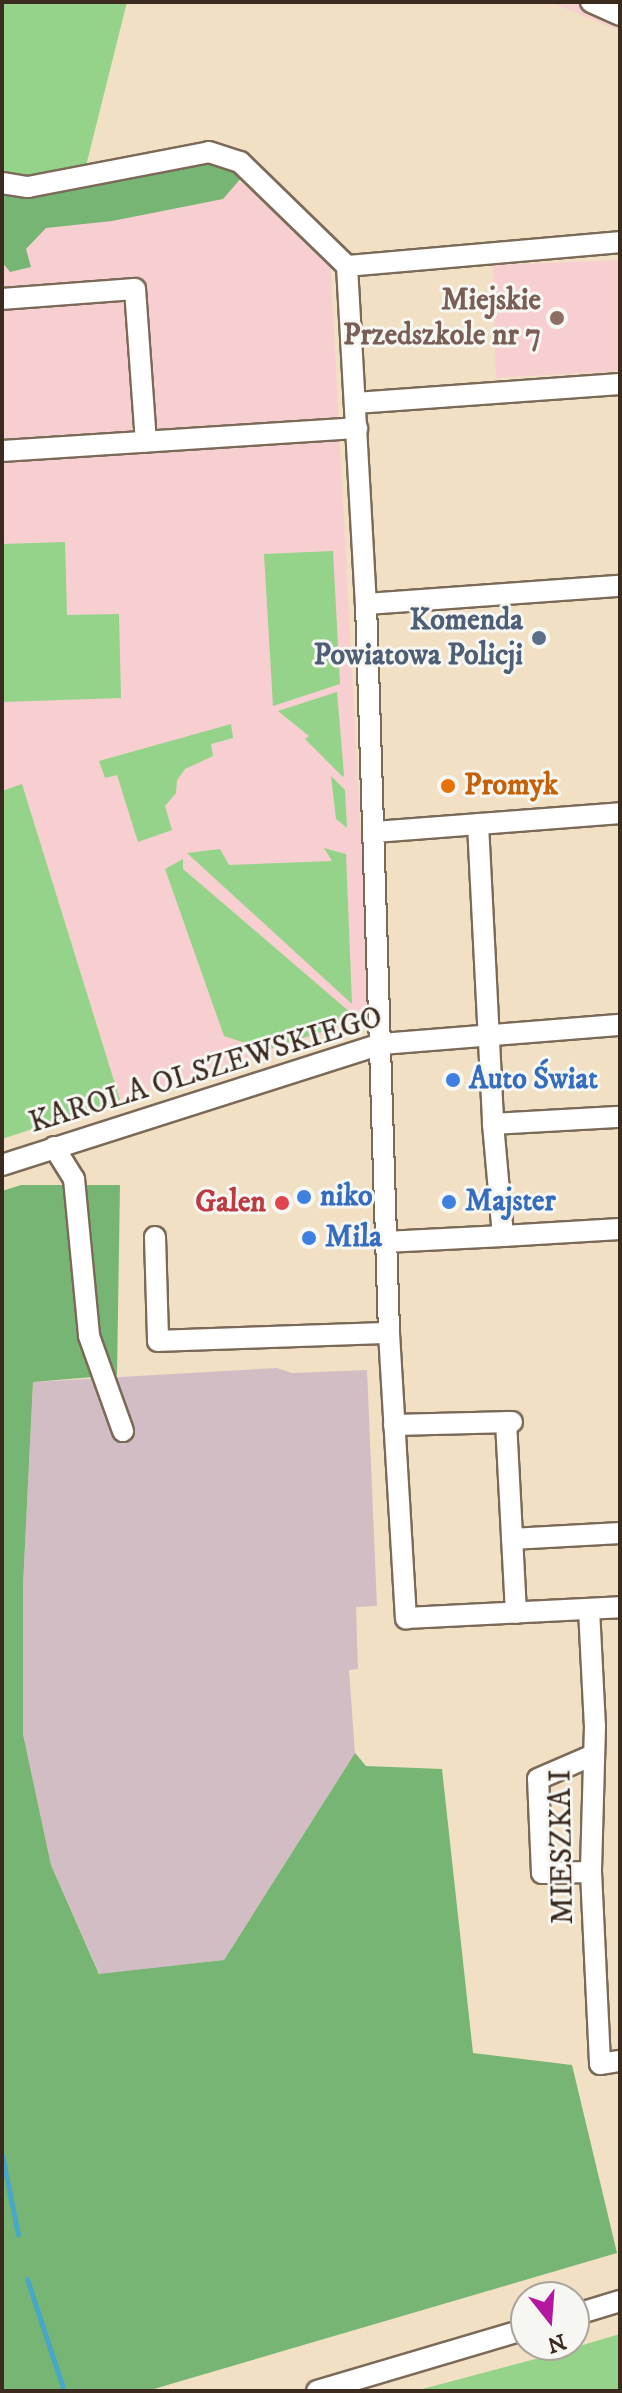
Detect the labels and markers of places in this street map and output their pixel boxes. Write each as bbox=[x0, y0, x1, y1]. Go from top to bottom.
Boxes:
place label: Miejskie Przedszkole nr 7 bbox=[343, 283, 541, 354]
marker: Miejskie Przedszkole nr 7 bbox=[548, 309, 566, 327]
place label: Komenda Powiatowa Policji bbox=[314, 603, 523, 674]
marker: Komenda Powiatowa Policji bbox=[530, 629, 548, 647]
place label: Promyk bbox=[464, 768, 558, 804]
marker: Promyk bbox=[439, 777, 457, 795]
place label: Auto Świat bbox=[469, 1062, 598, 1098]
marker: Auto Świat bbox=[444, 1071, 462, 1089]
place label: niko bbox=[320, 1179, 373, 1215]
place label: Majster bbox=[465, 1184, 556, 1220]
place label: Galen bbox=[195, 1185, 266, 1221]
marker: niko bbox=[295, 1188, 313, 1206]
marker: Majster bbox=[440, 1193, 458, 1211]
marker: Galen bbox=[273, 1194, 291, 1212]
place label: Mila bbox=[325, 1220, 382, 1256]
marker: Mila bbox=[300, 1229, 318, 1247]

